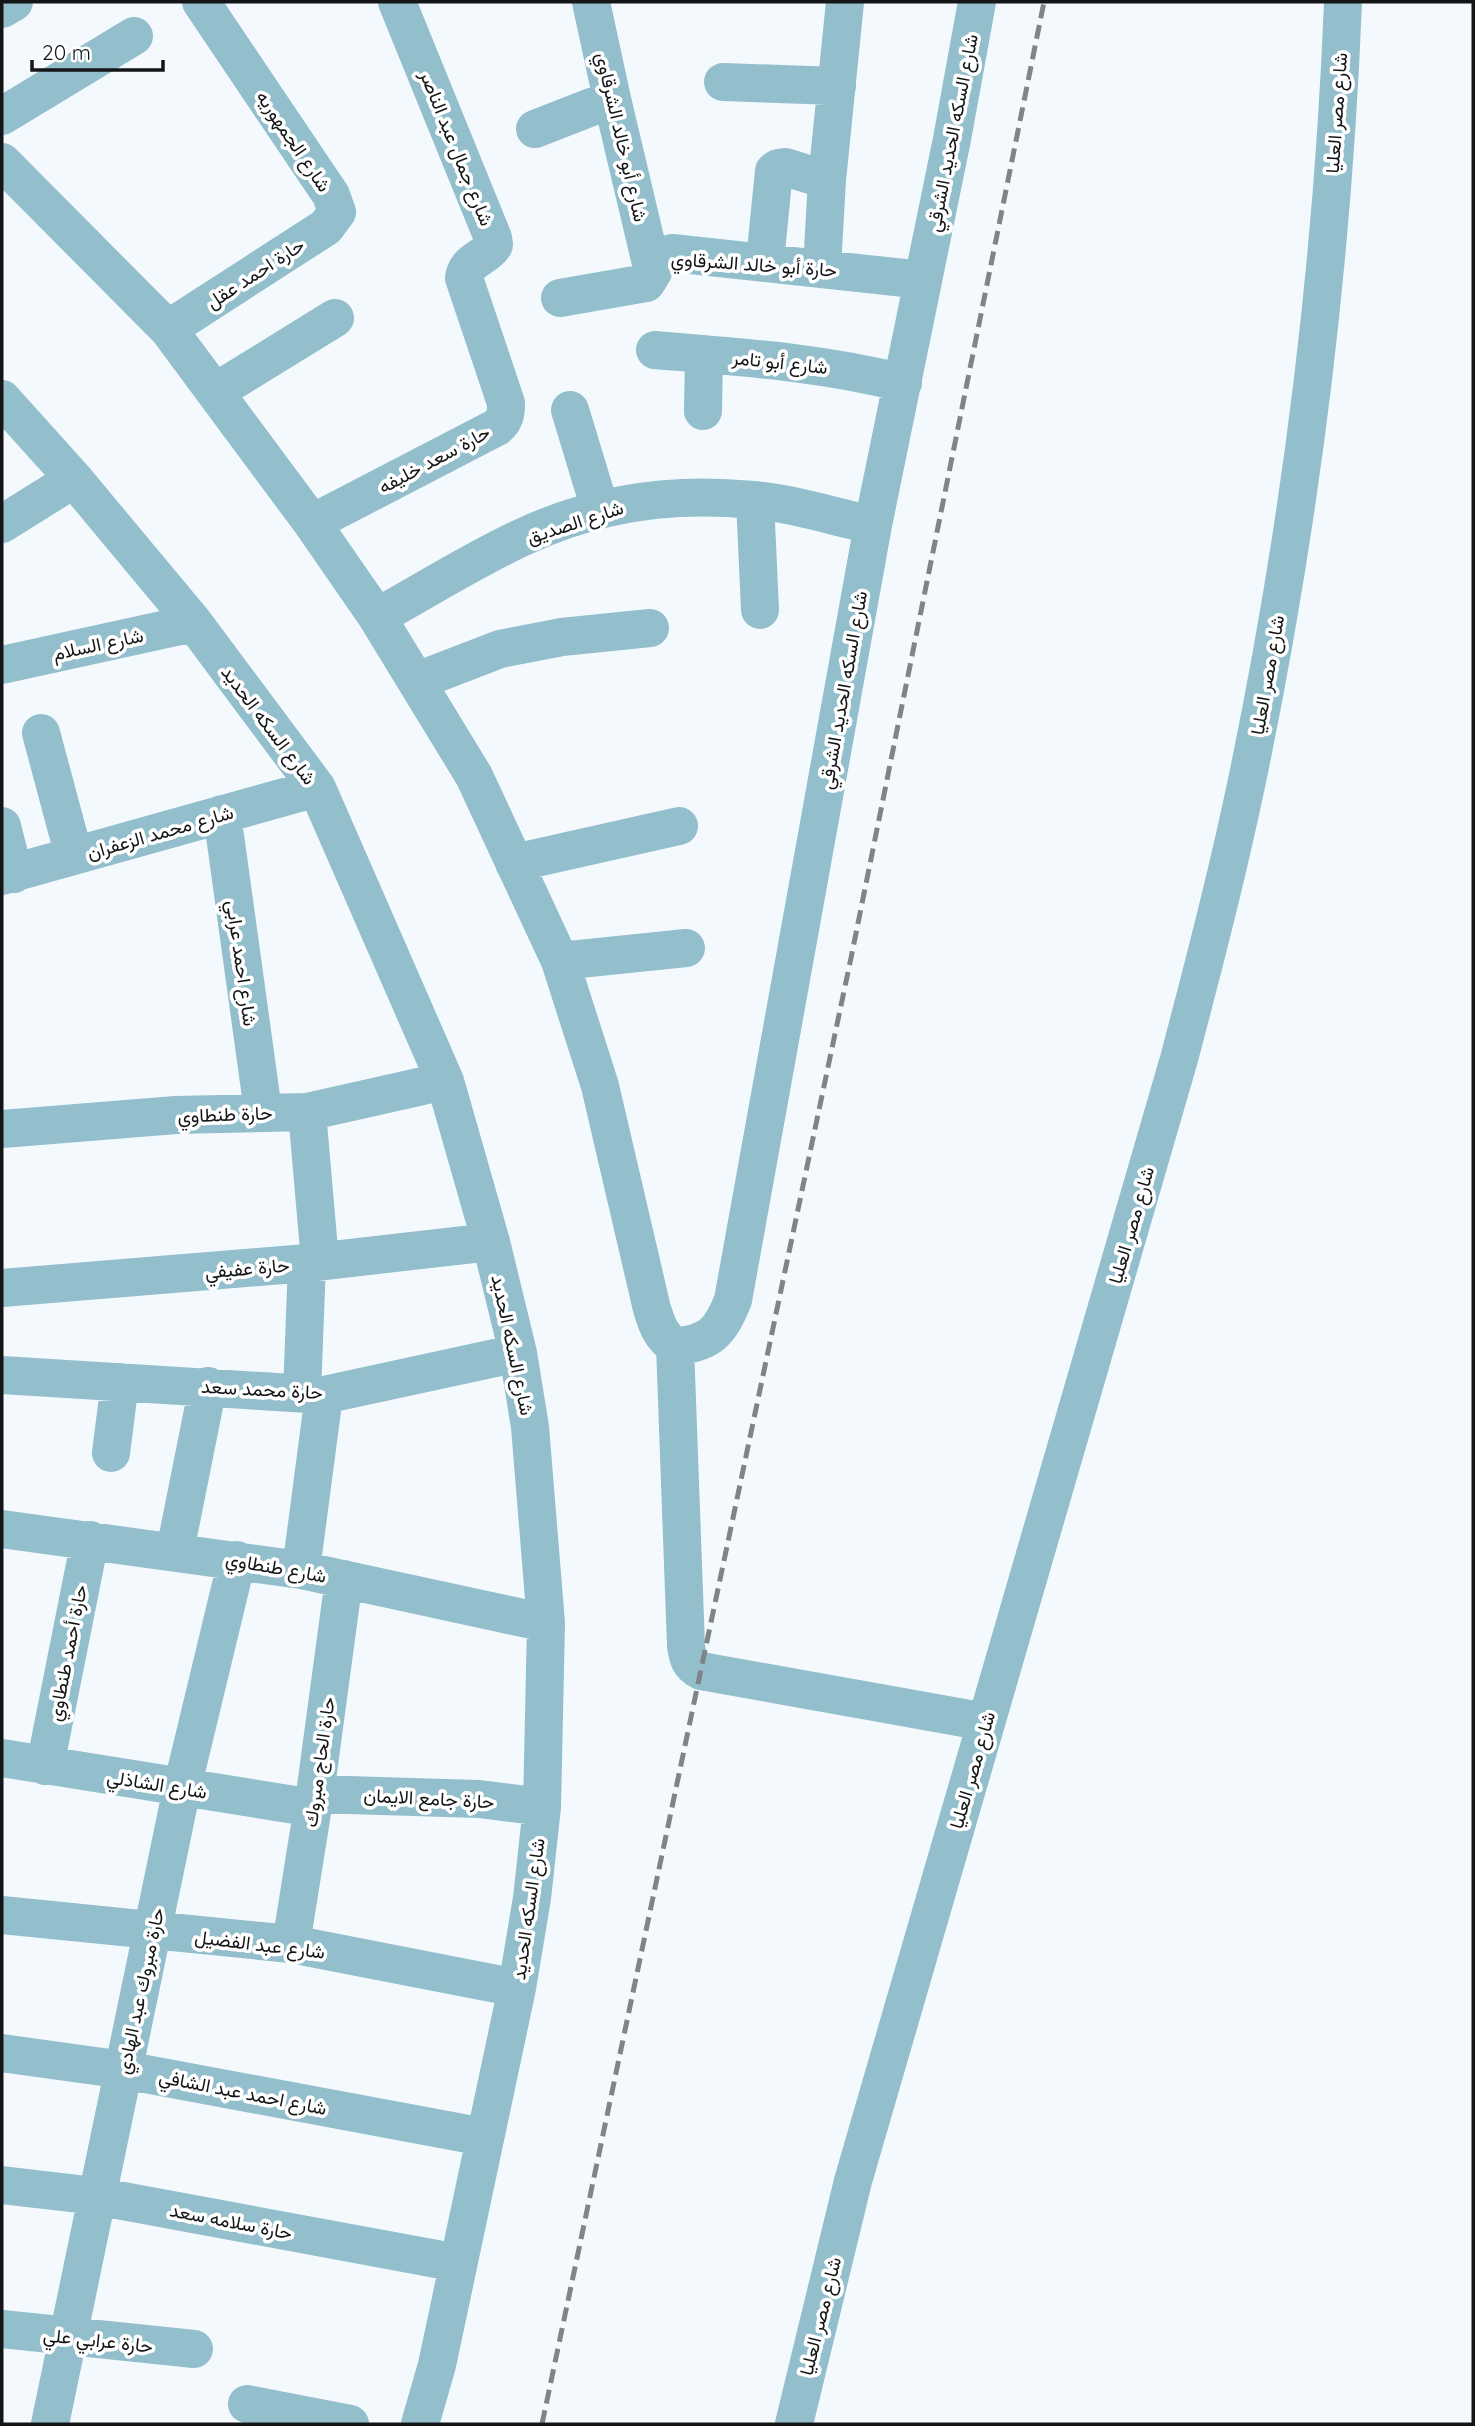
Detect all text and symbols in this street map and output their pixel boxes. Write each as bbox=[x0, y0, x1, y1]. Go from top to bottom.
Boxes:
scale bar bbox=[32, 28, 163, 72]
street label: شارع السكه الحديد الشرقي bbox=[921, 32, 987, 235]
text: 20 m bbox=[42, 39, 91, 65]
street label: شارع أبو خالد الشرقاوي bbox=[587, 50, 653, 225]
street label: شارع مصر العليا bbox=[1320, 52, 1353, 174]
street label: شارع جمال عبد الناصر bbox=[414, 66, 499, 230]
street label: شارع الجمهوريه bbox=[250, 86, 337, 197]
street label: حارة احمد عقل bbox=[201, 232, 309, 314]
street label: حارة أبو خالد الشرقاوي bbox=[670, 246, 838, 286]
street label: شارع أبو تامر bbox=[730, 345, 829, 380]
street label: حارة سعد خليفه bbox=[374, 420, 494, 498]
street label: شارع الصديق bbox=[524, 495, 627, 550]
street label: شارع السكه الحديد الشرقي bbox=[814, 589, 876, 792]
street label: شارع مصر العليا bbox=[1245, 613, 1290, 737]
street label: شارع السلام bbox=[50, 623, 146, 666]
street label: شارع السكه الحديد bbox=[216, 661, 322, 790]
street label: شارع محمد الزعفران bbox=[84, 800, 236, 865]
street label: شارع احمد عرابي bbox=[217, 899, 263, 1028]
street label: حارة طنطاوي bbox=[177, 1100, 273, 1132]
street label: شارع مصر العليا bbox=[1103, 1163, 1160, 1287]
street label: حارة عفيفي bbox=[204, 1252, 291, 1288]
street label: شارع السكه الحديد bbox=[485, 1273, 540, 1418]
street label: حارة محمد سعد bbox=[200, 1374, 324, 1404]
street label: شارع طنطاوي bbox=[223, 1546, 328, 1592]
street label: حارة أحمد طنطاوي bbox=[42, 1583, 96, 1724]
street label: حارة الحاج مبروك bbox=[298, 1695, 341, 1829]
street label: شارع مصر العليا bbox=[944, 1708, 1001, 1832]
street label: شارع الشاذلي bbox=[105, 1764, 209, 1808]
street label: حارة جامع الايمان bbox=[363, 1783, 495, 1815]
street label: شارع السكه الحديد bbox=[506, 1837, 551, 1982]
street label: حارة مبروك عبد الهادي bbox=[111, 1906, 173, 2077]
street label: شارع عبد الفضيل bbox=[193, 1924, 327, 1965]
street label: شارع احمد عبد الشافي bbox=[156, 2064, 329, 2124]
street label: حارة سلامه سعد bbox=[168, 2197, 294, 2245]
street label: شارع مصر العليا bbox=[794, 2254, 847, 2378]
street label: حارة عرابي علي bbox=[41, 2322, 154, 2362]

